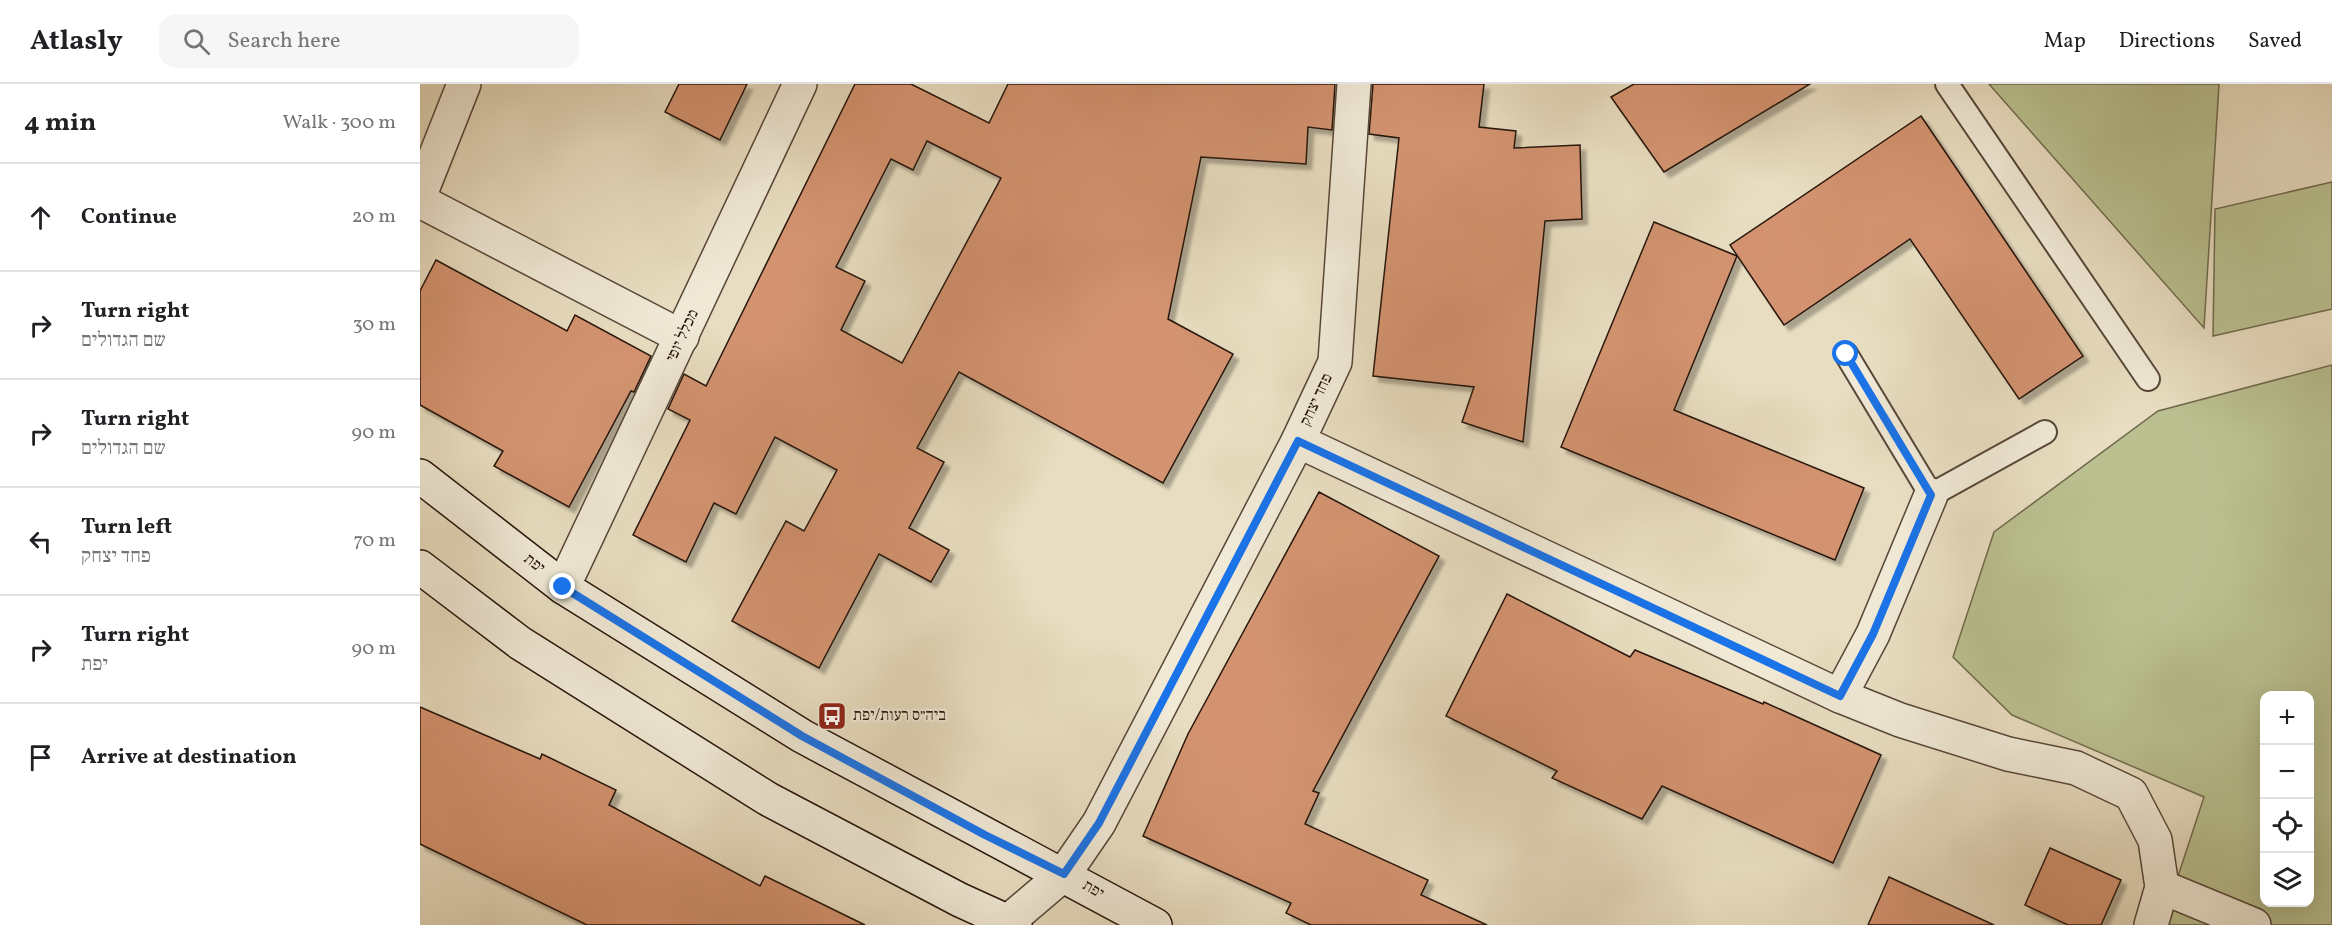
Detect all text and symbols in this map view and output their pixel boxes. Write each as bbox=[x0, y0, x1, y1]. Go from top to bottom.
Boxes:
search box bbox=[159, 14, 579, 68]
text: Atlasly bbox=[30, 22, 123, 61]
icon: search bbox=[180, 25, 213, 58]
text: Search here bbox=[228, 26, 340, 57]
text: Map bbox=[2044, 27, 2086, 56]
text: Directions bbox=[2119, 27, 2215, 56]
text: Saved bbox=[2248, 27, 2302, 56]
text: 4 min bbox=[24, 105, 96, 141]
text: Walk · 300 m bbox=[283, 109, 396, 137]
icon: ahead bbox=[24, 201, 57, 234]
text: Continue bbox=[81, 202, 177, 233]
text: 20 m bbox=[352, 203, 396, 231]
text: Turn right bbox=[81, 296, 189, 327]
street label: מכלל יופי bbox=[661, 306, 705, 366]
icon: right bbox=[24, 309, 57, 342]
text: 30 m bbox=[352, 311, 396, 339]
text: שם הגדולים bbox=[81, 327, 166, 355]
route start bbox=[1832, 340, 1858, 366]
street label: פחד יצחק bbox=[1295, 370, 1339, 430]
text: Turn right bbox=[81, 404, 189, 435]
icon: right bbox=[24, 417, 57, 450]
text: 90 m bbox=[352, 419, 396, 447]
text: שם הגדולים bbox=[81, 435, 166, 463]
text: Turn left bbox=[81, 512, 172, 543]
icon: left bbox=[24, 525, 57, 558]
text: 70 m bbox=[353, 527, 396, 555]
text: פחד יצחק bbox=[81, 543, 151, 571]
street label: יפת bbox=[519, 549, 549, 579]
route end bbox=[549, 573, 575, 599]
text: Turn right bbox=[81, 620, 189, 651]
icon: right bbox=[24, 633, 57, 666]
text: 90 m bbox=[352, 635, 396, 663]
text: יפת bbox=[81, 651, 108, 679]
map controls bbox=[2260, 691, 2314, 907]
button: + bbox=[2260, 691, 2314, 745]
bus stop icon: ביה״ס רעות/יפת bbox=[816, 700, 848, 732]
place label: ביה״ס רעות/יפת bbox=[853, 705, 946, 727]
icon: arrive bbox=[24, 741, 57, 774]
text: Arrive at destination bbox=[81, 742, 297, 773]
button: − bbox=[2260, 745, 2314, 799]
button: locate bbox=[2260, 799, 2314, 853]
button: layers bbox=[2260, 853, 2314, 907]
street label: יפת bbox=[1078, 875, 1108, 905]

